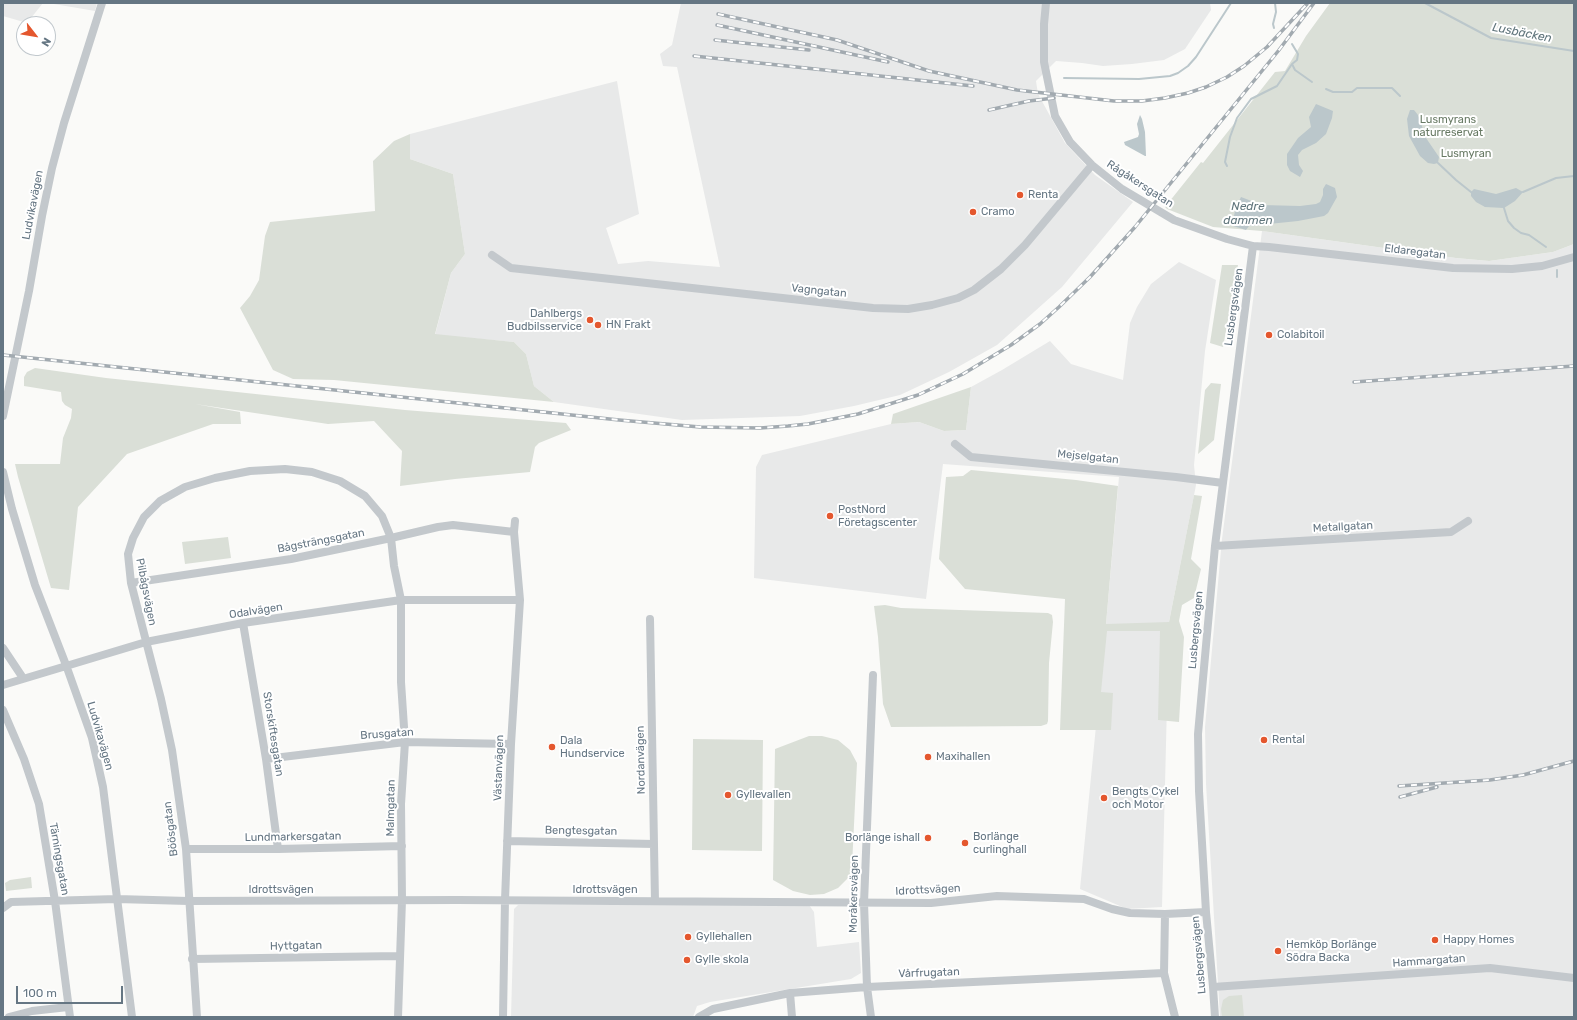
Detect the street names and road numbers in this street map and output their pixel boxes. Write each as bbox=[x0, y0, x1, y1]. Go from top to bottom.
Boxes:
street label: Rågåkersgatan bbox=[1104, 158, 1176, 210]
street label: Ludvikavägen bbox=[20, 169, 46, 241]
street label: Eldaregatan bbox=[1384, 242, 1446, 262]
street label: Lusbergsvägen bbox=[1222, 267, 1246, 347]
street label: Vagngatan bbox=[791, 282, 847, 300]
street label: Mejselgatan bbox=[1057, 447, 1119, 467]
street label: Metallgatan bbox=[1313, 519, 1373, 535]
street label: Bågsträngsgatan bbox=[276, 526, 366, 556]
street label: Pilbågsvägen bbox=[133, 557, 159, 627]
street label: Lusbergsvägen bbox=[1186, 590, 1206, 670]
street label: Odalvägen bbox=[228, 600, 284, 622]
street label: Storskiftesgatan bbox=[260, 691, 286, 777]
street label: Ludvikavägen bbox=[84, 700, 116, 772]
street label: Brusgatan bbox=[360, 726, 414, 742]
street label: Nordanvägen bbox=[634, 726, 648, 794]
street label: Västanvägen bbox=[491, 735, 507, 801]
street label: Malmgatan bbox=[384, 779, 398, 837]
street label: Böösgatan bbox=[161, 801, 181, 857]
street label: Tärningsgatan bbox=[46, 822, 72, 896]
street label: Bengtesgatan bbox=[545, 824, 617, 838]
street label: Lundmarkersgatan bbox=[244, 830, 342, 844]
street label: Moråkersvägen bbox=[847, 855, 861, 933]
street label: Idrottsvägen bbox=[895, 882, 961, 898]
street label: Idrottsvägen bbox=[248, 883, 314, 897]
street label: Idrottsvägen bbox=[572, 883, 638, 897]
street label: Lusbergsvägen bbox=[1189, 915, 1209, 995]
street label: Hyttgatan bbox=[270, 939, 322, 953]
street label: Hammargatan bbox=[1392, 952, 1466, 970]
street label: Vårfrugatan bbox=[898, 965, 960, 981]

